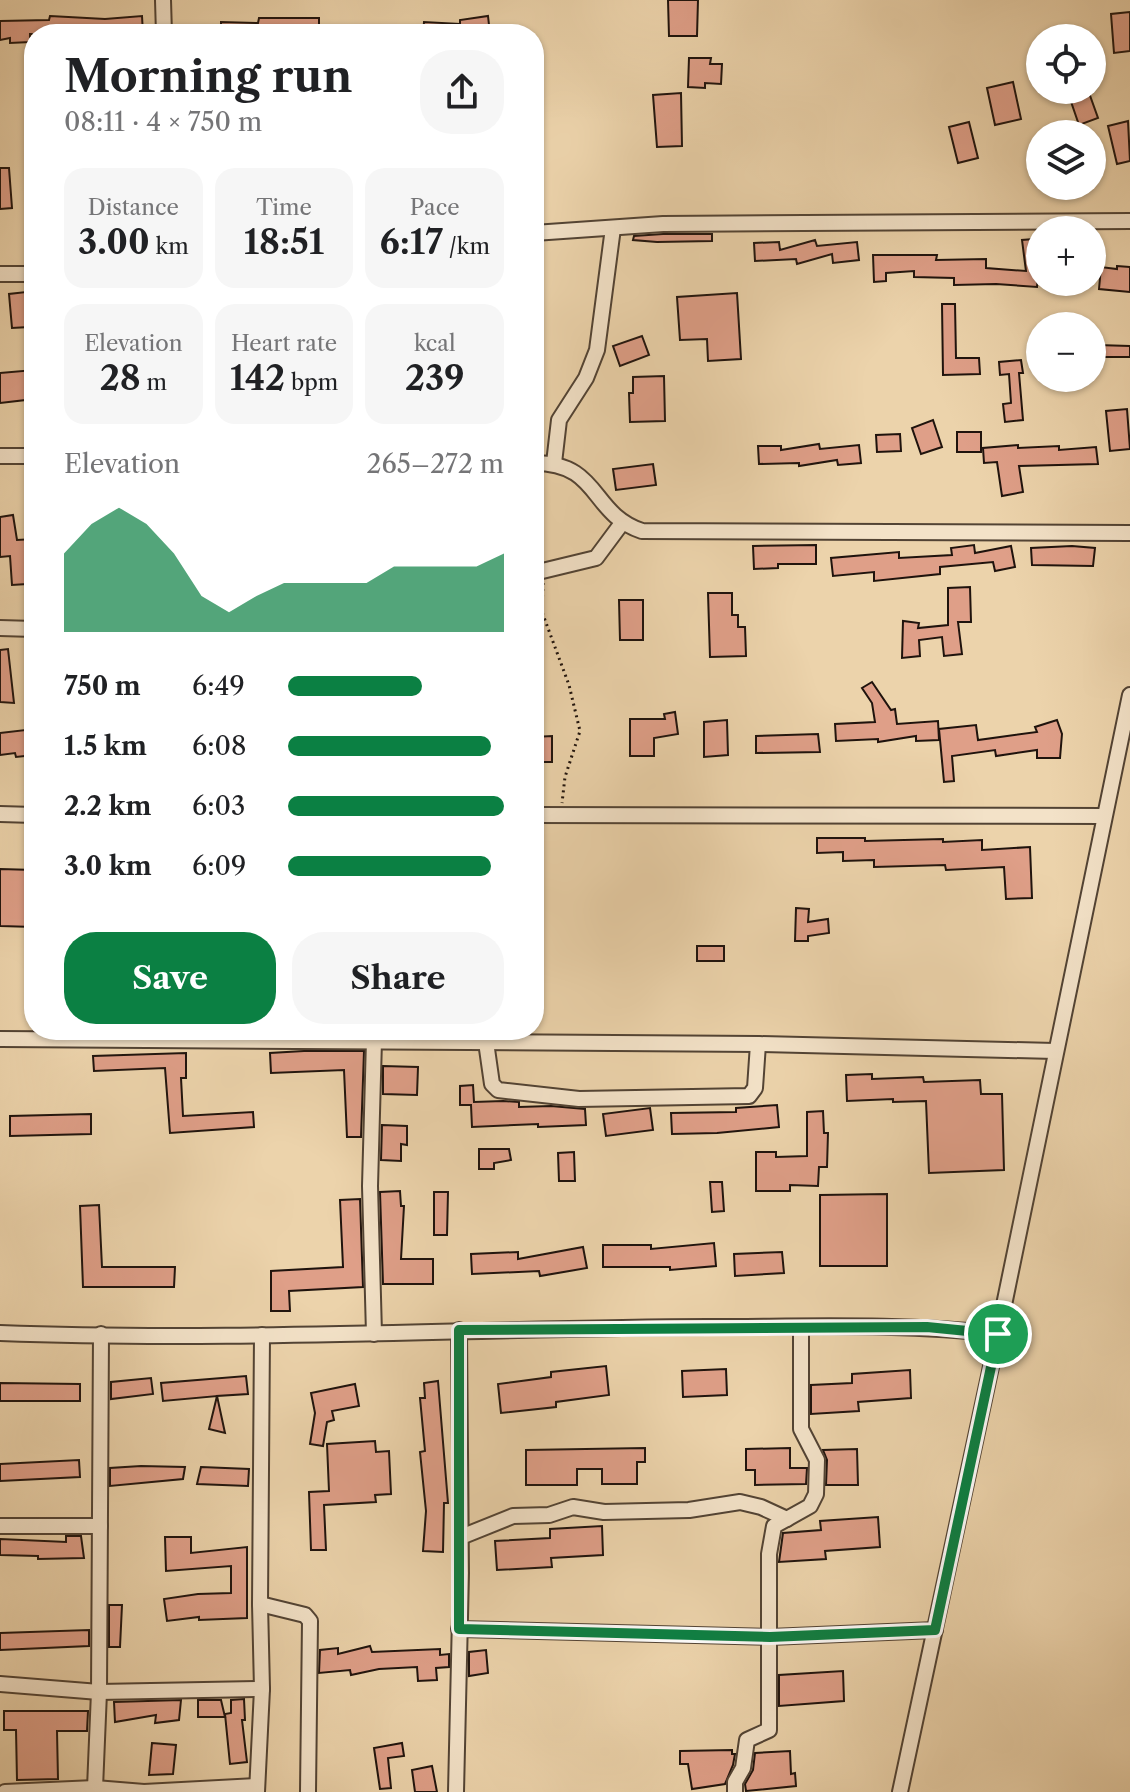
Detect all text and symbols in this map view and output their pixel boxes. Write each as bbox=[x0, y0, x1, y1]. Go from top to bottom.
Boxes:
map controls bbox=[1026, 24, 1106, 392]
button: locate bbox=[1026, 24, 1106, 104]
text: Morning run bbox=[64, 49, 353, 103]
button: share bbox=[420, 50, 504, 134]
text: 08:11 · 4 × 750 m bbox=[64, 106, 262, 138]
button: layers bbox=[1026, 120, 1106, 200]
text: Distance bbox=[88, 194, 179, 221]
text: Time bbox=[256, 194, 312, 221]
text: Pace bbox=[410, 194, 460, 221]
button: + bbox=[1026, 216, 1106, 296]
text: 3.00 bbox=[78, 221, 150, 263]
text: 18:51 bbox=[244, 221, 324, 263]
text: 6:17 bbox=[379, 221, 443, 263]
text: km bbox=[150, 233, 189, 260]
text: /km bbox=[443, 233, 490, 260]
button: − bbox=[1026, 312, 1106, 392]
text: Elevation bbox=[84, 330, 182, 357]
text: Heart rate bbox=[231, 330, 337, 357]
text: kcal bbox=[414, 330, 455, 357]
text: 28 bbox=[100, 357, 141, 399]
text: 142 bbox=[230, 357, 285, 399]
text: 239 bbox=[405, 357, 464, 399]
text: m bbox=[141, 369, 167, 396]
text: bpm bbox=[285, 369, 338, 396]
text: Elevation bbox=[64, 448, 180, 480]
text: 265–272 m bbox=[367, 448, 504, 480]
text: 750 m bbox=[64, 670, 141, 702]
text: 6:49 bbox=[192, 670, 245, 702]
text: 1.5 km bbox=[64, 730, 147, 762]
text: 6:08 bbox=[192, 730, 246, 762]
text: 2.2 km bbox=[64, 790, 151, 822]
text: 6:03 bbox=[192, 790, 245, 822]
text: 3.0 km bbox=[64, 850, 152, 882]
text: 6:09 bbox=[192, 850, 246, 882]
button: Save bbox=[64, 932, 276, 1024]
button: Share bbox=[292, 932, 504, 1024]
pin bbox=[964, 1300, 1032, 1368]
icon: arrive bbox=[976, 1312, 1020, 1356]

